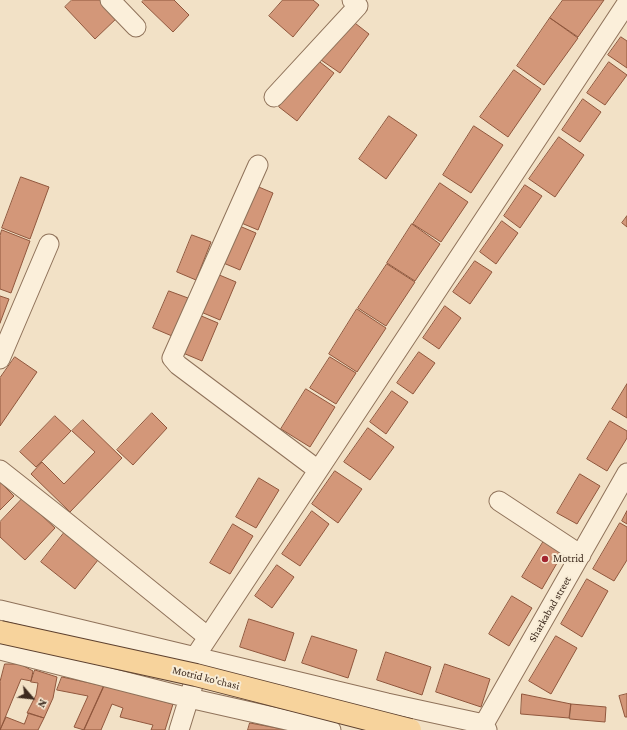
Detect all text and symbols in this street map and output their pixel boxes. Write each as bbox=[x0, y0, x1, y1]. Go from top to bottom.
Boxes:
place label: Motrid bbox=[553, 552, 584, 566]
marker: Motrid bbox=[540, 554, 550, 564]
street label: Sharkabad street bbox=[526, 574, 574, 644]
street label: Motrid ko'chasi bbox=[171, 663, 241, 693]
north arrow bbox=[12, 678, 52, 718]
text: N bbox=[36, 698, 50, 710]

